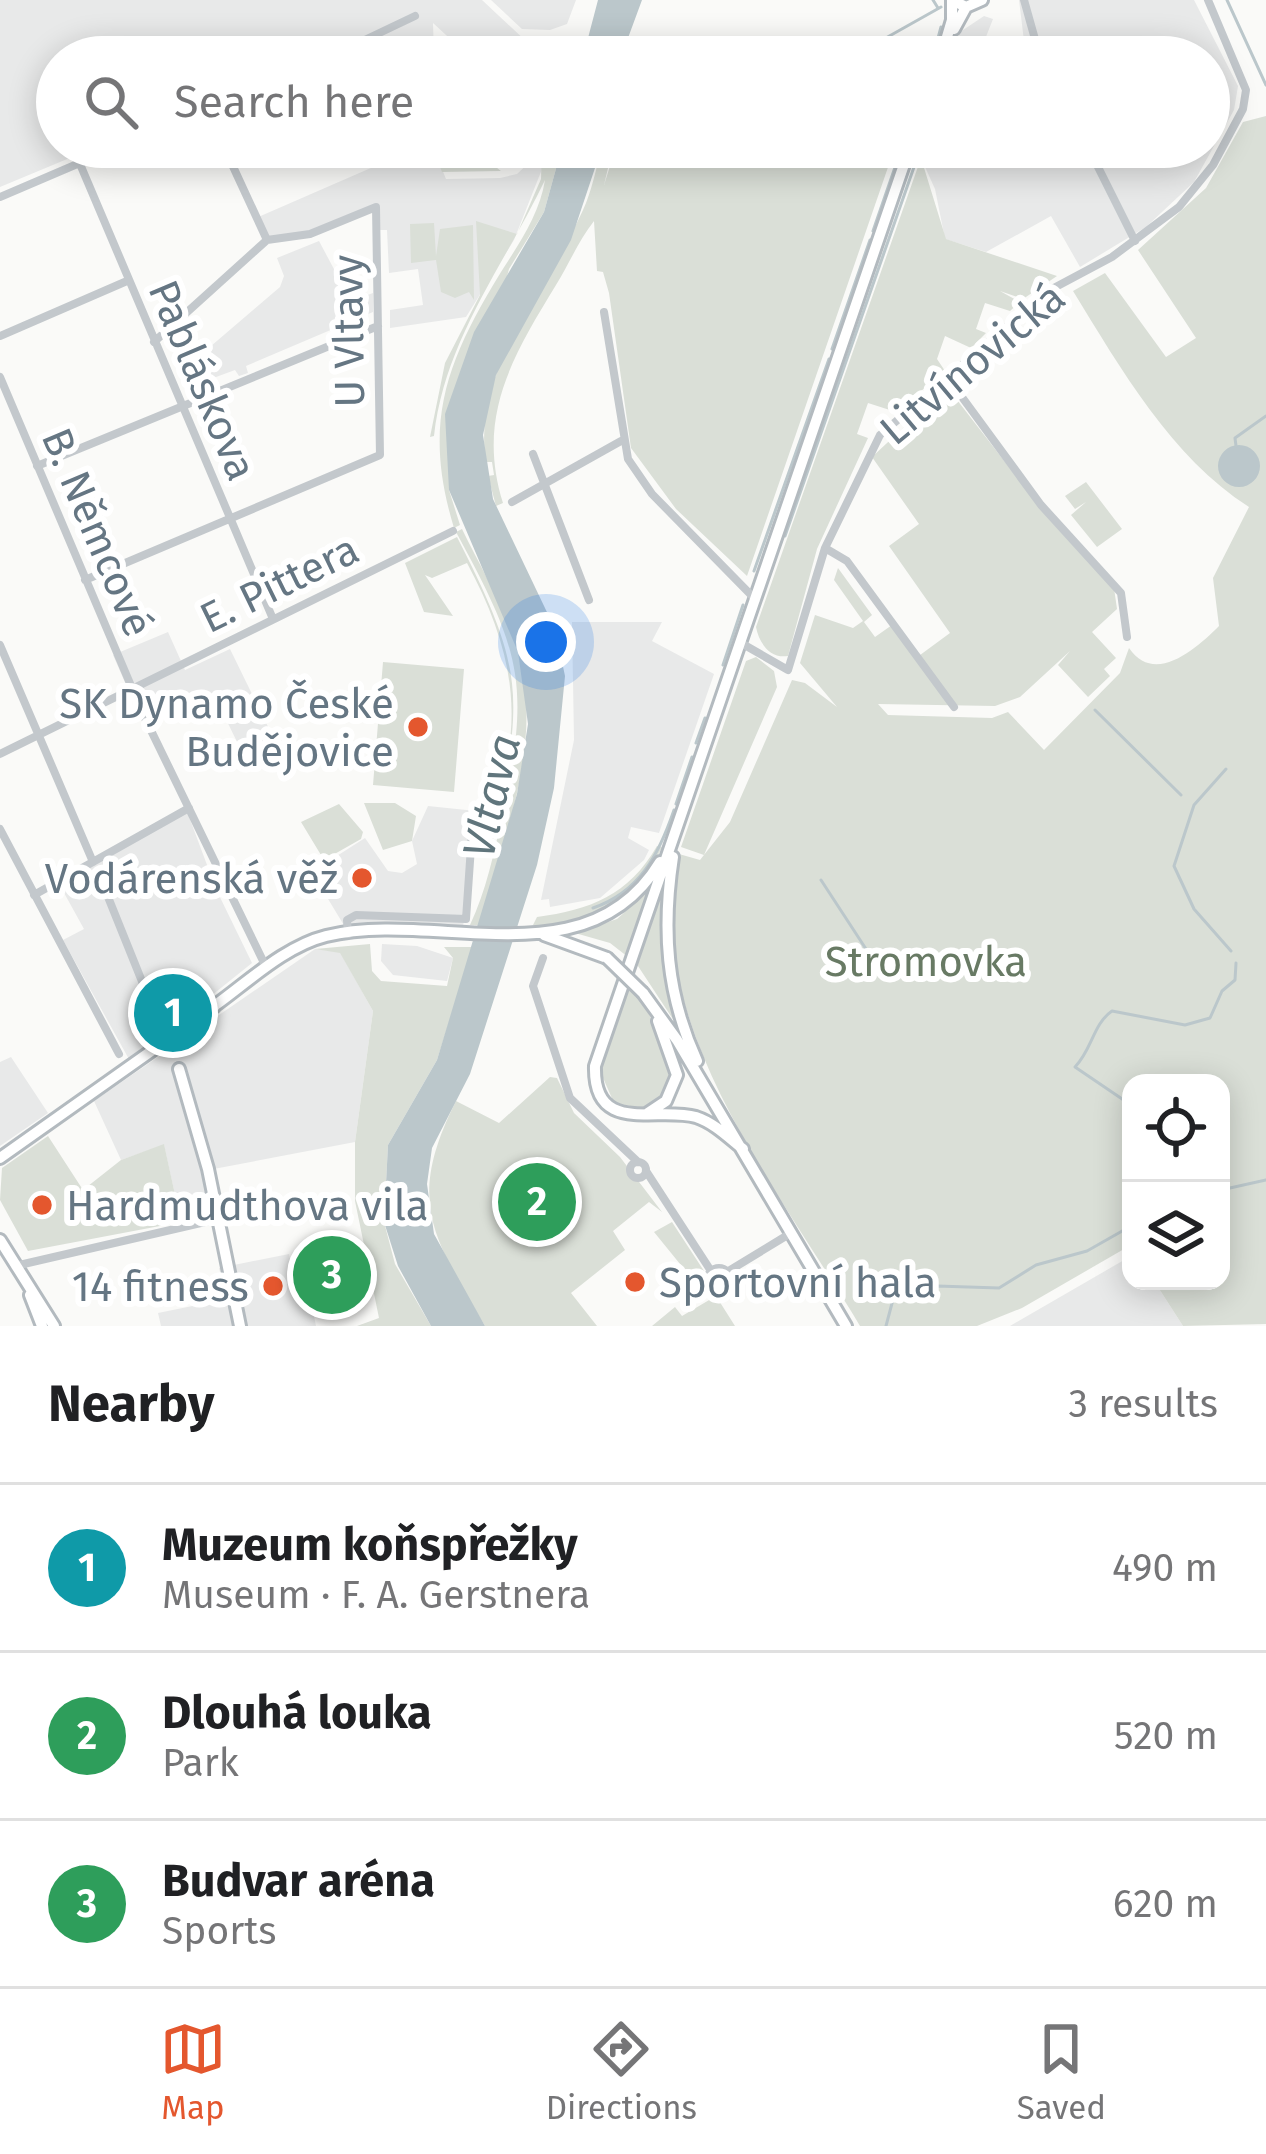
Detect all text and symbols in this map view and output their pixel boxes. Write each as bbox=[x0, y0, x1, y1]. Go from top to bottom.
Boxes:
search box bbox=[36, 36, 1230, 168]
icon: search bbox=[78, 69, 144, 135]
text: Search here bbox=[174, 75, 414, 129]
street label: U Vltavy bbox=[323, 254, 375, 408]
street label: Litvínovická bbox=[870, 272, 1075, 455]
street label: Pabláskova bbox=[138, 273, 267, 488]
street label: B. Němcové bbox=[31, 421, 163, 644]
street label: E. Pittera bbox=[192, 524, 367, 644]
your location bbox=[516, 612, 576, 672]
place label: SK Dynamo České Budějovice bbox=[59, 679, 394, 777]
marker: SK Dynamo České Budějovice bbox=[405, 714, 431, 740]
water label: Vltava bbox=[452, 729, 532, 863]
place label: Vodárenská věž bbox=[45, 854, 338, 904]
marker: Vodárenská věž bbox=[349, 865, 375, 891]
park label: Stromovka bbox=[825, 937, 1027, 987]
pin: 1 bbox=[134, 968, 212, 1058]
map controls bbox=[1122, 1074, 1230, 1290]
button: locate bbox=[1122, 1074, 1230, 1182]
pin: 2 bbox=[498, 1157, 576, 1247]
place label: Hardmudthova vila bbox=[66, 1181, 429, 1231]
button: layers bbox=[1122, 1182, 1230, 1290]
marker: Hardmudthova vila bbox=[29, 1192, 55, 1218]
pin: 3 bbox=[293, 1230, 371, 1320]
place label: Sportovní hala bbox=[659, 1258, 937, 1308]
place label: 14 fitness bbox=[72, 1262, 249, 1312]
marker: Sportovní hala bbox=[622, 1269, 648, 1295]
marker: 14 fitness bbox=[260, 1273, 286, 1299]
text: Nearby bbox=[48, 1373, 214, 1435]
text: 3 results bbox=[1068, 1381, 1218, 1427]
text: Muzeum koňspřežky bbox=[162, 1518, 578, 1572]
text: 1 bbox=[78, 1545, 96, 1591]
text: 490 m bbox=[1112, 1545, 1218, 1591]
text: Museum · F. A. Gerstnera bbox=[162, 1572, 590, 1618]
text: Dlouhá louka bbox=[162, 1686, 432, 1740]
text: 2 bbox=[77, 1713, 97, 1759]
text: 520 m bbox=[1114, 1713, 1218, 1759]
text: Park bbox=[162, 1740, 239, 1786]
text: Budvar aréna bbox=[162, 1854, 435, 1908]
text: 3 bbox=[77, 1881, 97, 1927]
text: 620 m bbox=[1113, 1881, 1218, 1927]
text: Sports bbox=[162, 1908, 277, 1954]
tab: Map bbox=[160, 2016, 226, 2128]
tab: Directions bbox=[546, 2016, 697, 2128]
tab: Saved bbox=[1017, 2016, 1106, 2128]

